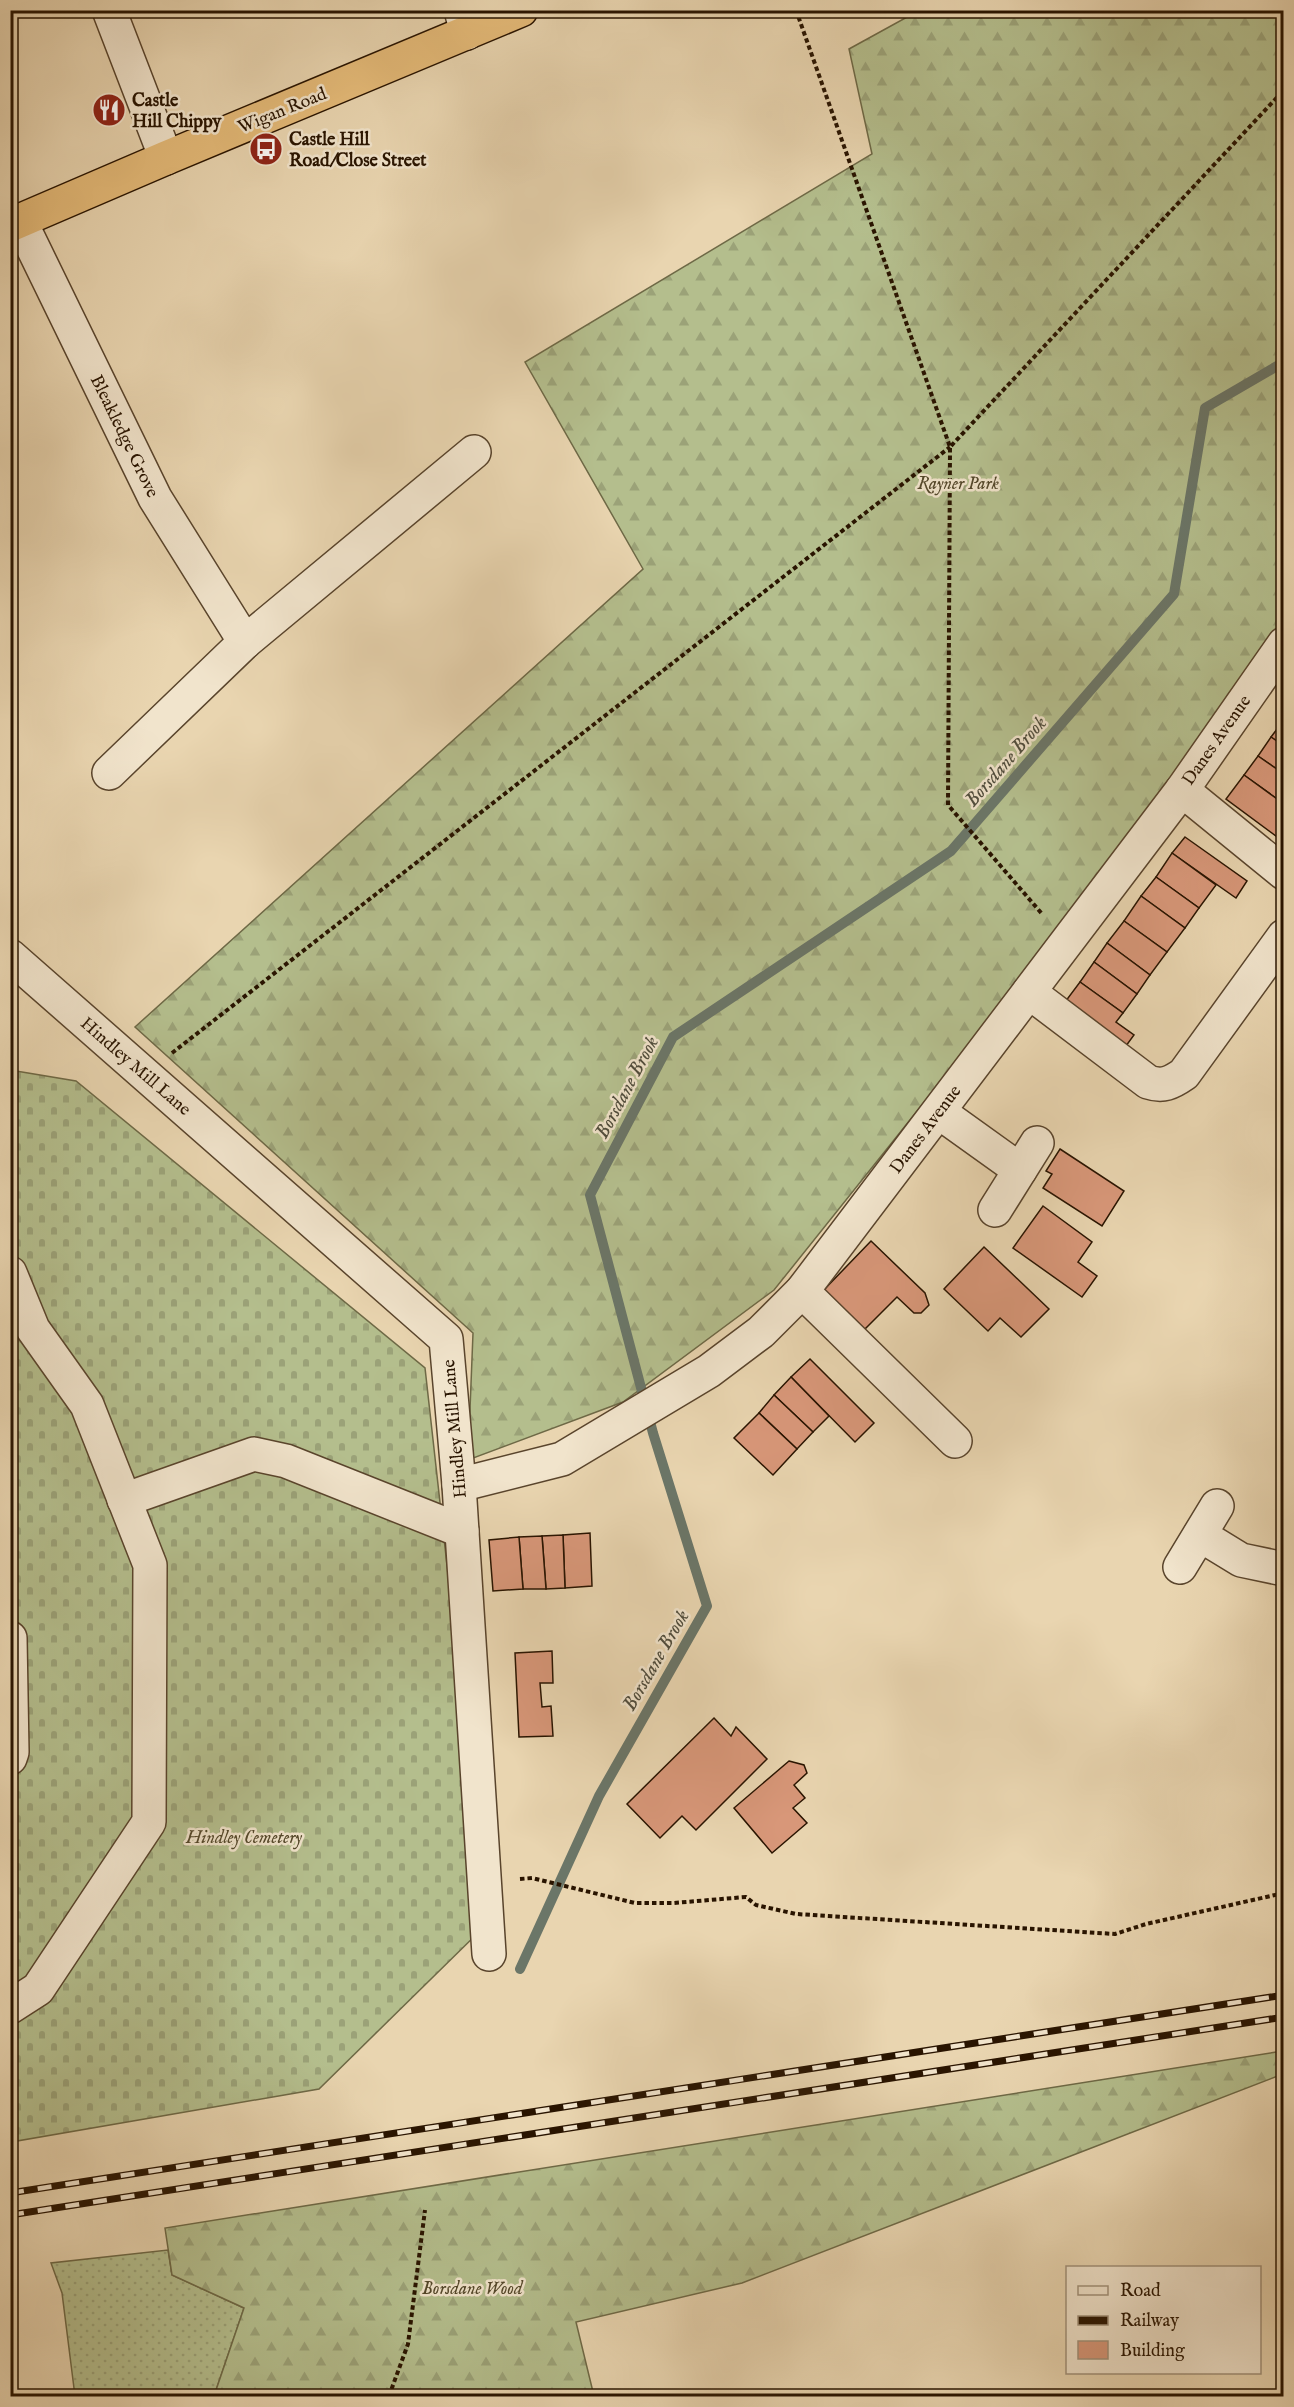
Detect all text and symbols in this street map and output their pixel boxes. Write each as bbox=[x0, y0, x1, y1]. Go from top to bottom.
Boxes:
street label: Wigan Road bbox=[235, 83, 331, 140]
place label: Castle Hill Chippy bbox=[132, 90, 223, 134]
restaurant icon: Castle Hill Chippy bbox=[91, 92, 127, 128]
place label: Castle Hill Road/Close Street bbox=[289, 129, 427, 173]
bus stop icon: Castle Hill Road/Close Street bbox=[248, 131, 284, 167]
street label: Bleakledge Grove bbox=[84, 372, 163, 502]
park label: Rayner Park bbox=[917, 473, 999, 496]
street label: Danes Avenue bbox=[1178, 691, 1257, 791]
water label: Borsdane Brook bbox=[960, 711, 1052, 813]
street label: Hindley Mill Lane bbox=[75, 1013, 195, 1122]
water label: Borsdane Brook bbox=[590, 1032, 665, 1143]
street label: Danes Avenue bbox=[885, 1081, 967, 1179]
street label: Hindley Mill Lane bbox=[438, 1358, 473, 1499]
water label: Borsdane Brook bbox=[617, 1606, 695, 1716]
park label: Hindley Cemetery bbox=[185, 1827, 302, 1850]
legend bbox=[1066, 2266, 1261, 2374]
park label: Borsdane Wood bbox=[422, 2278, 524, 2301]
text: Road bbox=[1120, 2280, 1161, 2303]
text: Railway bbox=[1120, 2310, 1179, 2333]
text: Building bbox=[1120, 2340, 1185, 2363]

